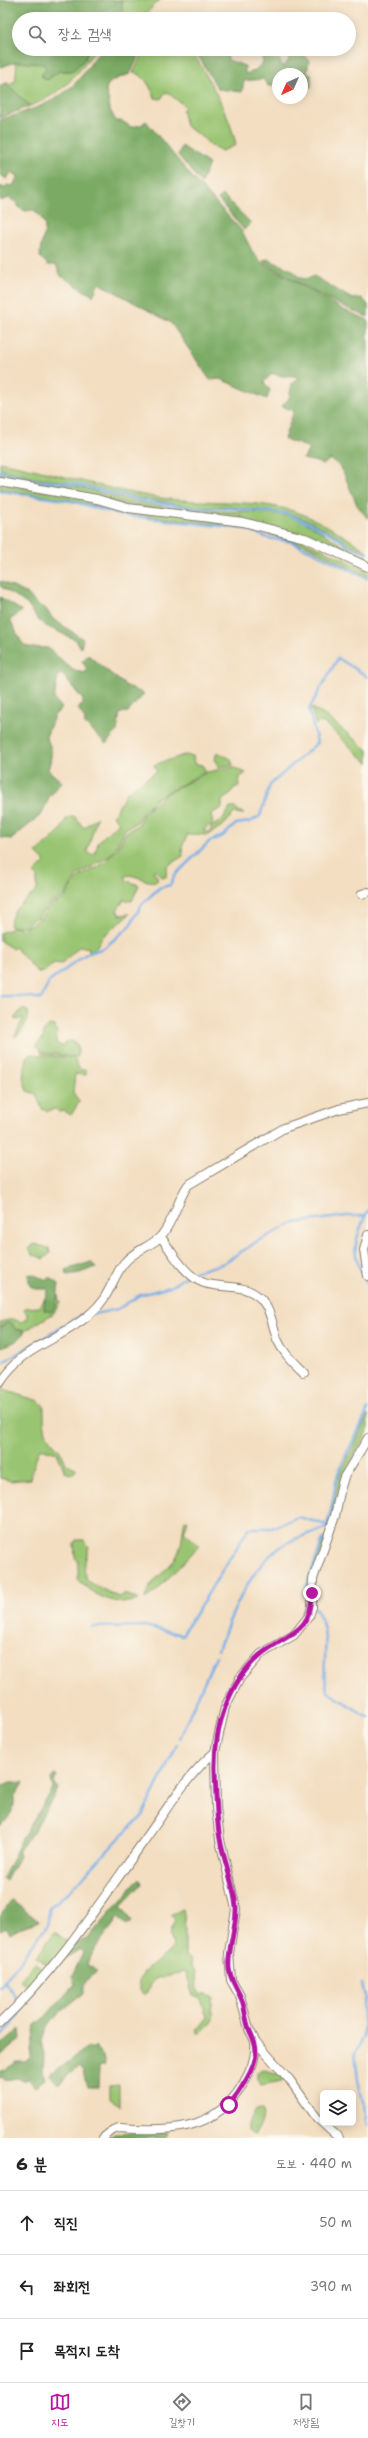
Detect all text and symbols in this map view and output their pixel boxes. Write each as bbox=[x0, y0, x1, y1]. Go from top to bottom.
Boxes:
search box bbox=[12, 12, 356, 56]
icon: search bbox=[26, 23, 48, 45]
text: 장소 검색 bbox=[58, 24, 111, 44]
north arrow bbox=[272, 68, 308, 104]
route end bbox=[303, 1584, 321, 1602]
map controls bbox=[320, 2090, 356, 2126]
button: layers bbox=[320, 2090, 356, 2126]
route start bbox=[220, 2096, 238, 2114]
text: 6 분 bbox=[16, 2153, 47, 2175]
text: 도보 · 440 m bbox=[276, 2155, 352, 2172]
icon: ahead bbox=[16, 2212, 38, 2234]
text: 직진 bbox=[54, 2213, 78, 2233]
text: 50 m bbox=[319, 2214, 352, 2231]
icon: left bbox=[16, 2276, 38, 2298]
text: 좌회전 bbox=[54, 2277, 90, 2297]
text: 390 m bbox=[310, 2278, 352, 2295]
icon: arrive bbox=[16, 2340, 38, 2362]
text: 목적지 도착 bbox=[54, 2341, 120, 2361]
tab: 지도 bbox=[49, 2391, 71, 2430]
tab: 길찾기 bbox=[168, 2391, 195, 2430]
tab: 저장됨 bbox=[293, 2391, 319, 2430]

